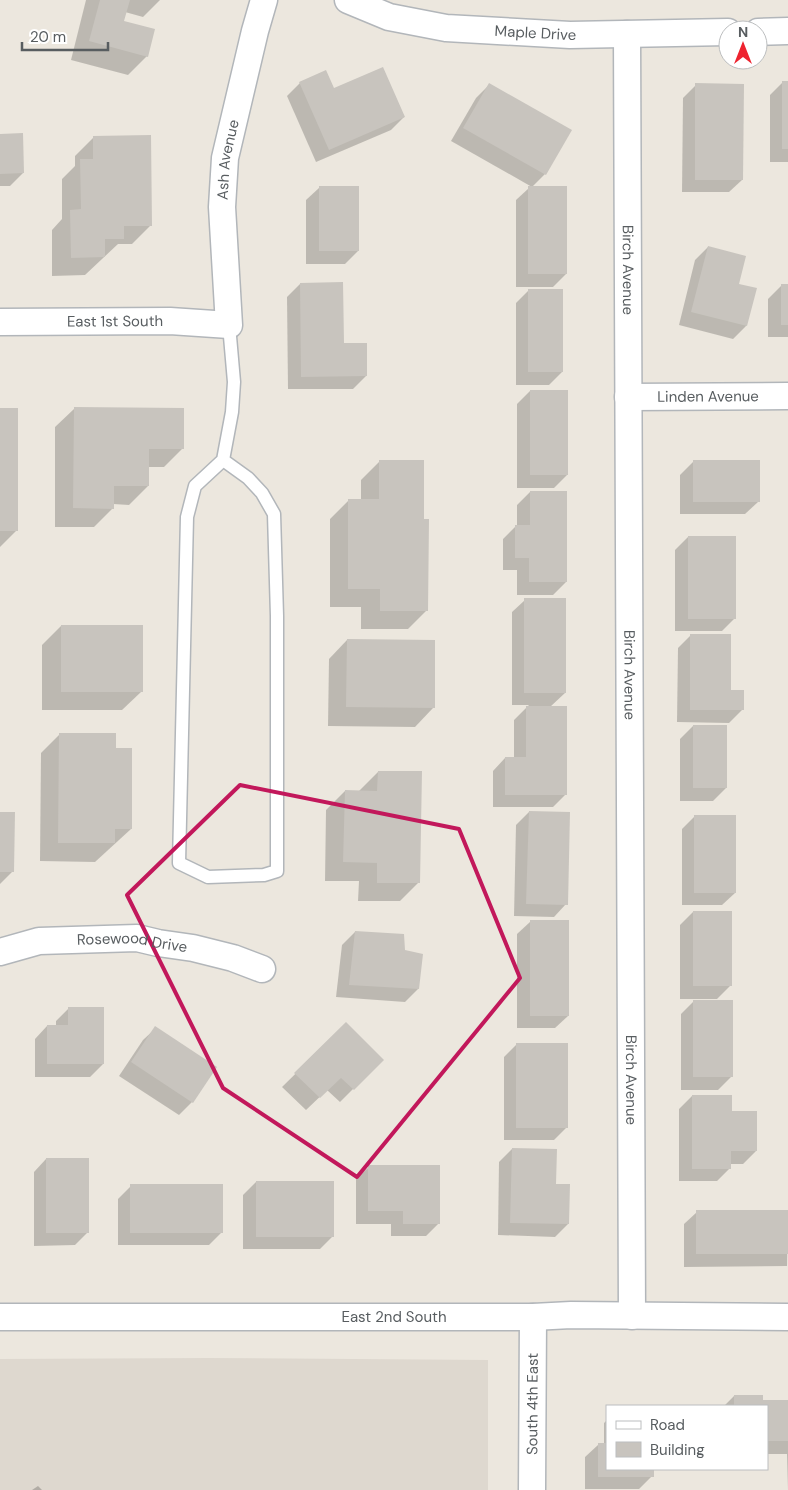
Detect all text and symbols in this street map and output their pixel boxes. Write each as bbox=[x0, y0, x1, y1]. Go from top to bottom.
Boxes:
scale bar bbox=[22, 20, 109, 52]
north arrow bbox=[718, 20, 768, 70]
street label: Maple Drive bbox=[494, 21, 576, 45]
text: N bbox=[738, 23, 748, 41]
text: 20 m bbox=[30, 27, 66, 47]
street label: Ash Avenue bbox=[212, 118, 244, 201]
street label: Birch Avenue bbox=[618, 225, 638, 315]
street label: East 1st South bbox=[67, 311, 163, 332]
street label: Linden Avenue bbox=[657, 386, 759, 407]
street label: Birch Avenue bbox=[619, 630, 640, 720]
street label: Rosewood Drive bbox=[77, 928, 189, 957]
street label: Birch Avenue bbox=[621, 1035, 641, 1125]
street label: East 2nd South bbox=[341, 1307, 447, 1327]
street label: South 4th East bbox=[522, 1353, 543, 1455]
legend bbox=[606, 1405, 768, 1470]
text: Road bbox=[650, 1415, 685, 1435]
text: Building bbox=[650, 1440, 705, 1460]

